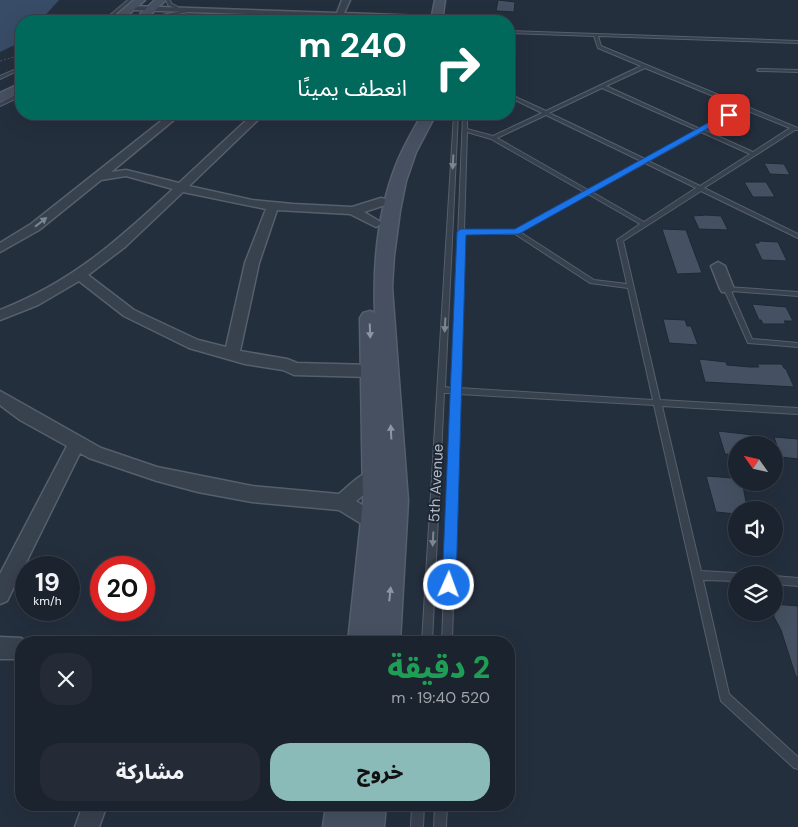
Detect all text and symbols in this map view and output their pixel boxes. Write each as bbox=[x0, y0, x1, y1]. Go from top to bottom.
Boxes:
text: 240 m bbox=[298, 22, 407, 68]
icon: right bbox=[425, 35, 490, 100]
text: انعطف يمينًا bbox=[297, 74, 407, 103]
pin bbox=[708, 94, 750, 136]
icon: arrive bbox=[715, 101, 743, 129]
one-way arrow bbox=[449, 155, 457, 171]
one-way arrow bbox=[34, 217, 47, 228]
one-way arrow bbox=[440, 317, 448, 333]
one-way arrow bbox=[366, 323, 374, 339]
one-way arrow bbox=[386, 424, 394, 440]
north arrow bbox=[728, 436, 782, 491]
map controls bbox=[728, 436, 783, 621]
street label: 5th Avenue bbox=[424, 443, 448, 523]
button: sound bbox=[728, 501, 783, 556]
one-way arrow bbox=[428, 532, 436, 548]
speed limit sign: 20 bbox=[90, 556, 155, 621]
position arrow bbox=[422, 558, 474, 610]
text: 19 bbox=[35, 566, 60, 599]
button: layers bbox=[728, 566, 783, 621]
one-way arrow bbox=[386, 586, 394, 602]
text: km/h bbox=[33, 593, 62, 609]
text: 2 دقيقة bbox=[387, 648, 490, 687]
button: close bbox=[40, 653, 92, 705]
text: 520 m · 19:40 bbox=[391, 687, 490, 708]
button: مشاركة bbox=[40, 743, 260, 801]
button: خروج bbox=[270, 743, 490, 801]

